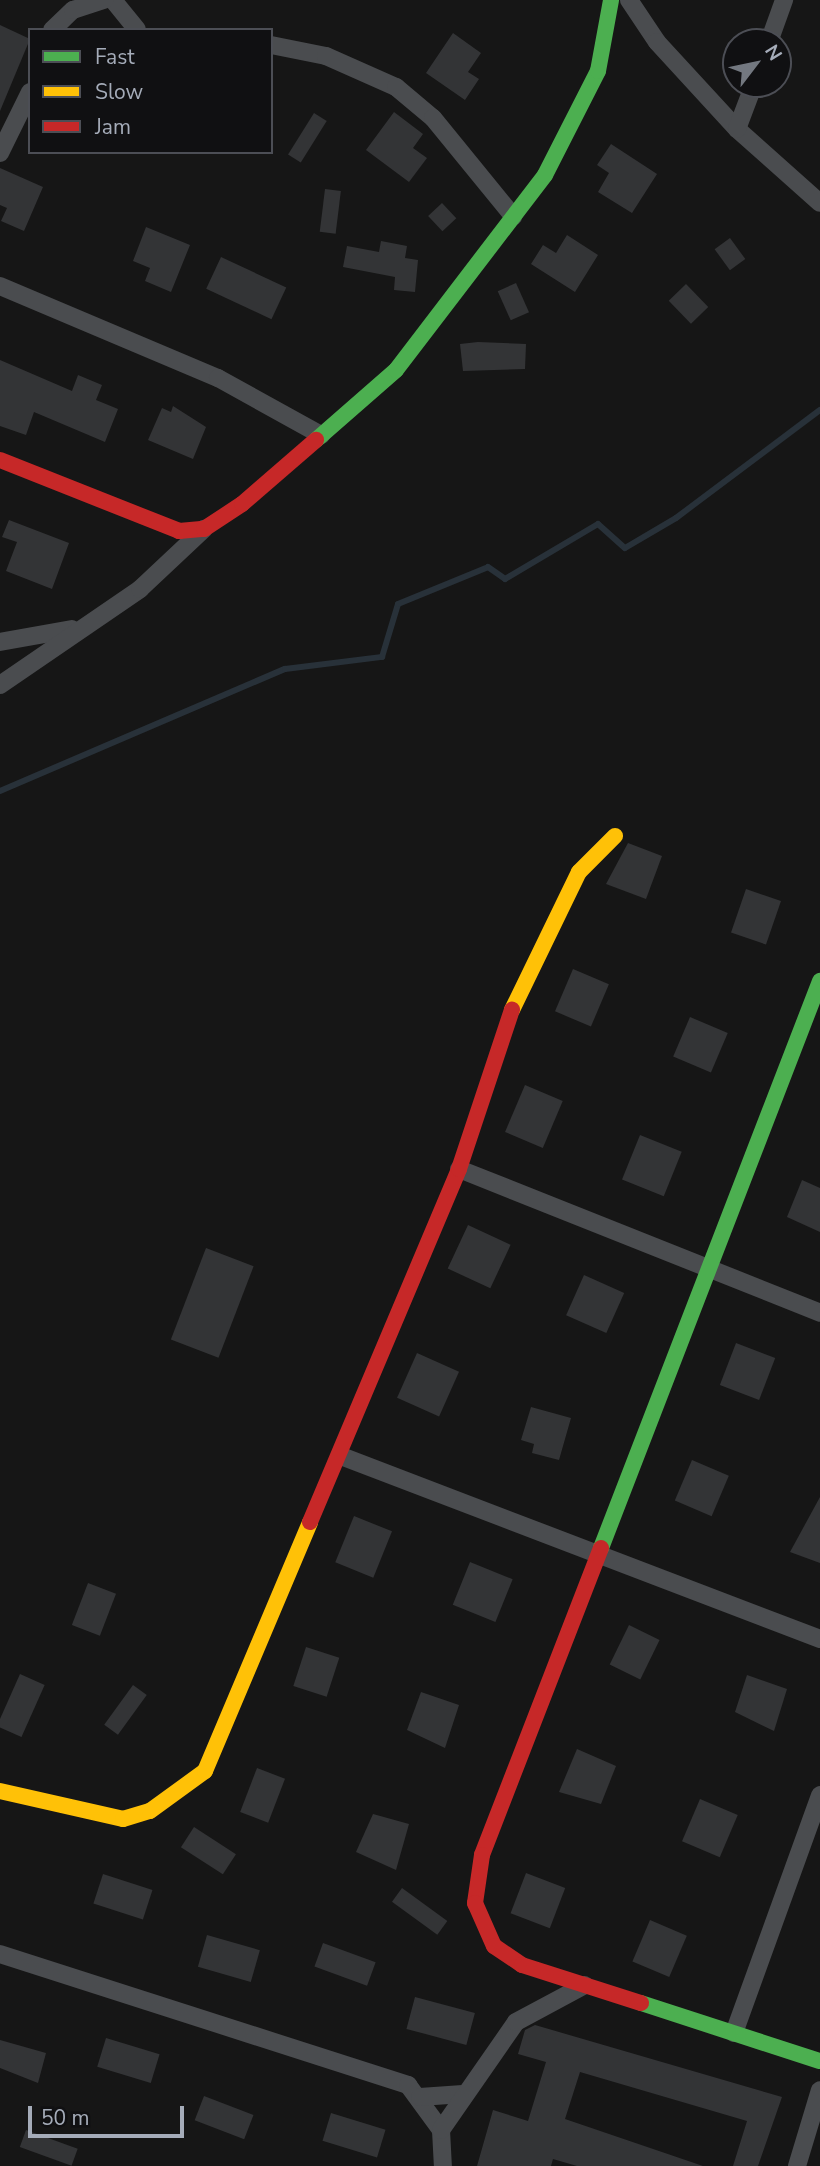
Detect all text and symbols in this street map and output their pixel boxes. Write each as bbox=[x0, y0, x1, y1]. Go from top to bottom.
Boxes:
legend bbox=[28, 28, 273, 154]
north arrow bbox=[722, 28, 792, 98]
text: N bbox=[758, 40, 788, 66]
text: Fast bbox=[95, 43, 135, 71]
text: Slow bbox=[95, 78, 143, 106]
text: Jam bbox=[95, 113, 131, 141]
scale bar bbox=[32, 2092, 187, 2136]
text: 50 m bbox=[41, 2104, 90, 2132]

